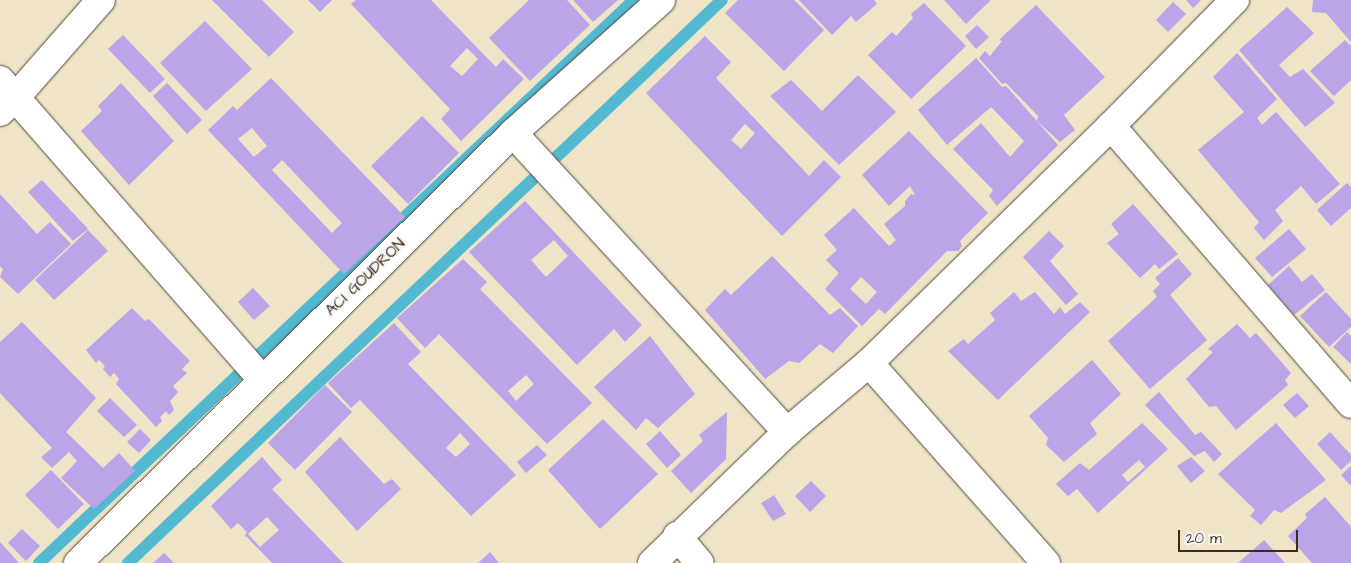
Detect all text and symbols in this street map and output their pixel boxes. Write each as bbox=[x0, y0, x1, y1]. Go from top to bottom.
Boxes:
street label: ACI GOUDRON bbox=[321, 234, 409, 320]
scale bar bbox=[1181, 520, 1301, 552]
text: 20 m bbox=[1186, 528, 1222, 549]

